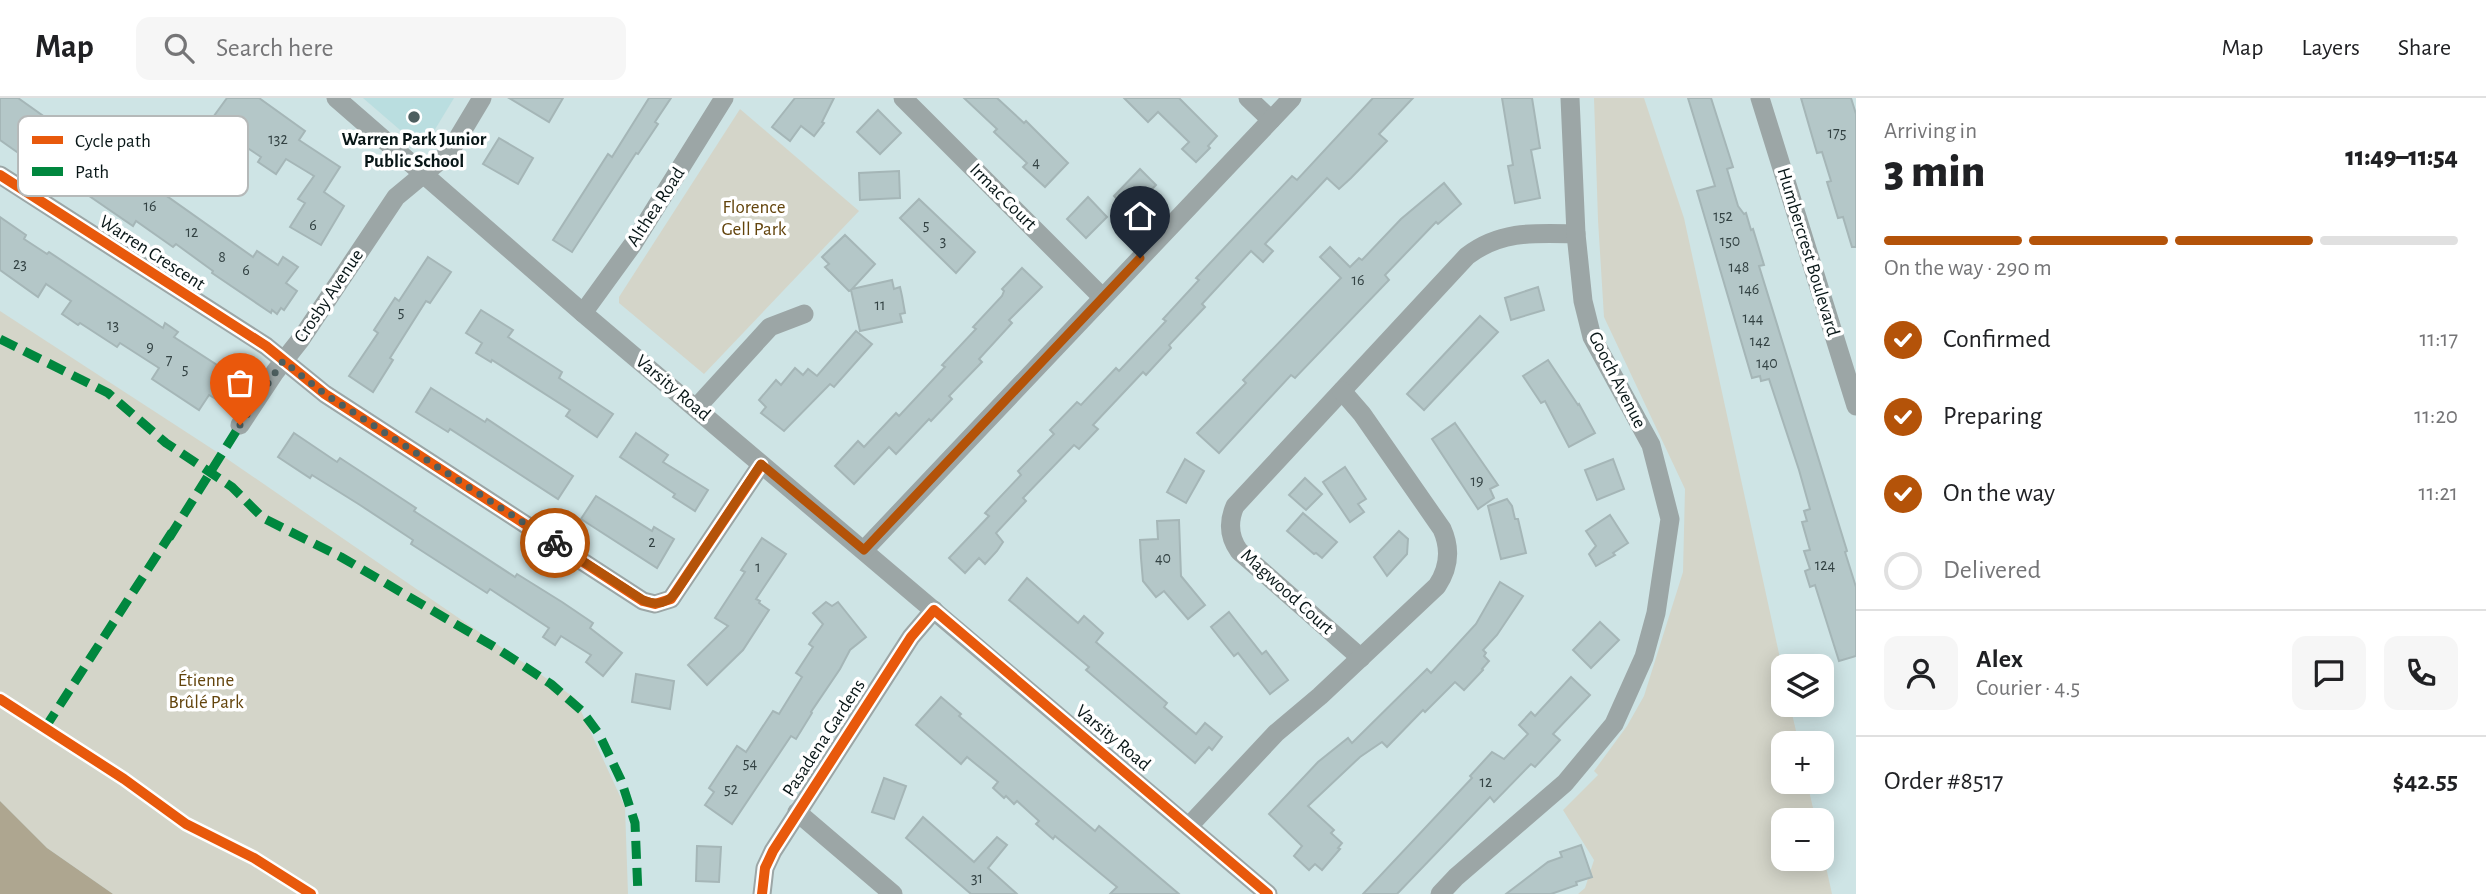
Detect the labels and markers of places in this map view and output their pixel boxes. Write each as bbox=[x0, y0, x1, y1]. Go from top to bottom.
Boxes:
marker: Warren Park Junior Public School bbox=[406, 109, 422, 125]
place label: Warren Park Junior Public School bbox=[342, 130, 487, 171]
pin bbox=[1110, 186, 1170, 258]
pin bbox=[210, 353, 270, 425]

